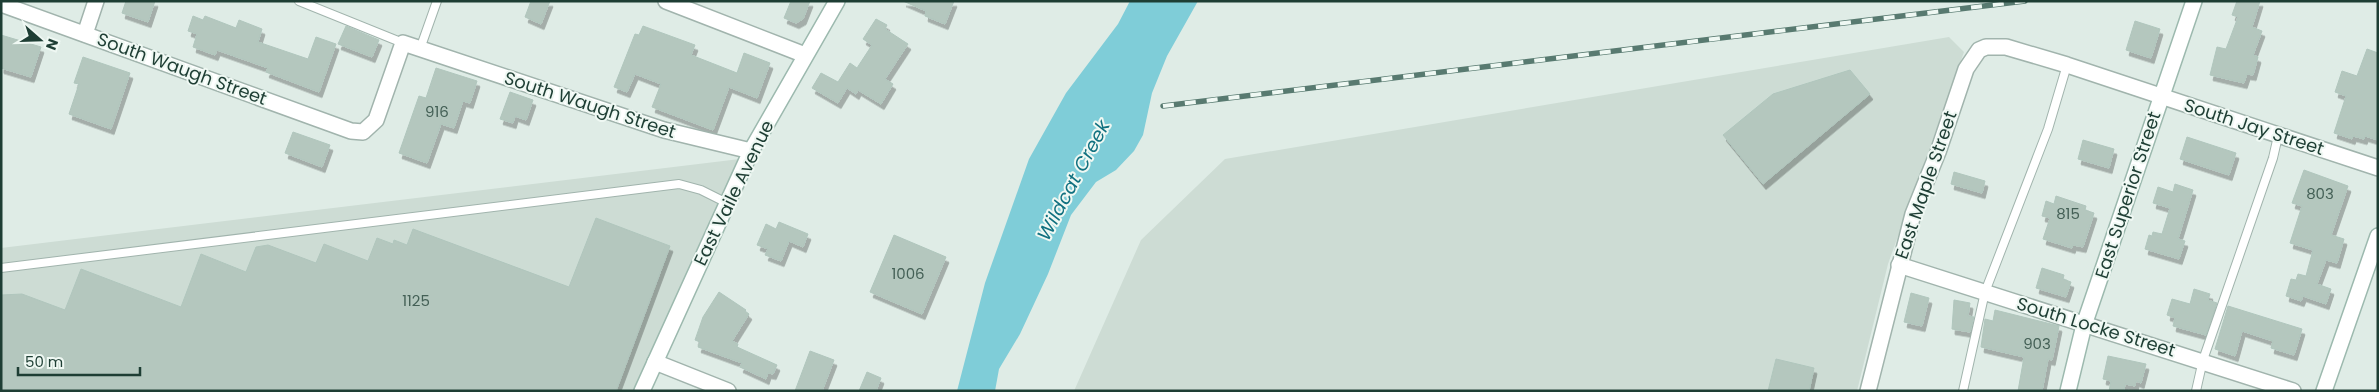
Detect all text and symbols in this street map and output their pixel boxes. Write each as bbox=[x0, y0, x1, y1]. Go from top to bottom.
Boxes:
north arrow bbox=[15, 15, 65, 65]
street label: South Waugh Street bbox=[94, 26, 271, 111]
text: N bbox=[41, 36, 63, 53]
street label: South Waugh Street bbox=[501, 65, 679, 144]
street label: South Jay Street bbox=[2181, 92, 2327, 161]
house number: 916 bbox=[425, 101, 449, 122]
street label: East Maple Street bbox=[1888, 107, 1963, 262]
street label: East Superior Street bbox=[2089, 108, 2166, 282]
water label: Wildcat Creek bbox=[1030, 114, 1117, 245]
street label: East Vaile Avenue bbox=[687, 116, 780, 270]
house number: 803 bbox=[2306, 183, 2334, 204]
house number: 815 bbox=[2056, 203, 2080, 224]
house number: 1006 bbox=[891, 263, 925, 284]
house number: 1125 bbox=[402, 290, 430, 311]
street label: South Locke Street bbox=[2014, 290, 2179, 363]
house number: 903 bbox=[2023, 333, 2051, 354]
scale bar bbox=[18, 344, 140, 376]
text: 50 m bbox=[25, 351, 63, 372]

